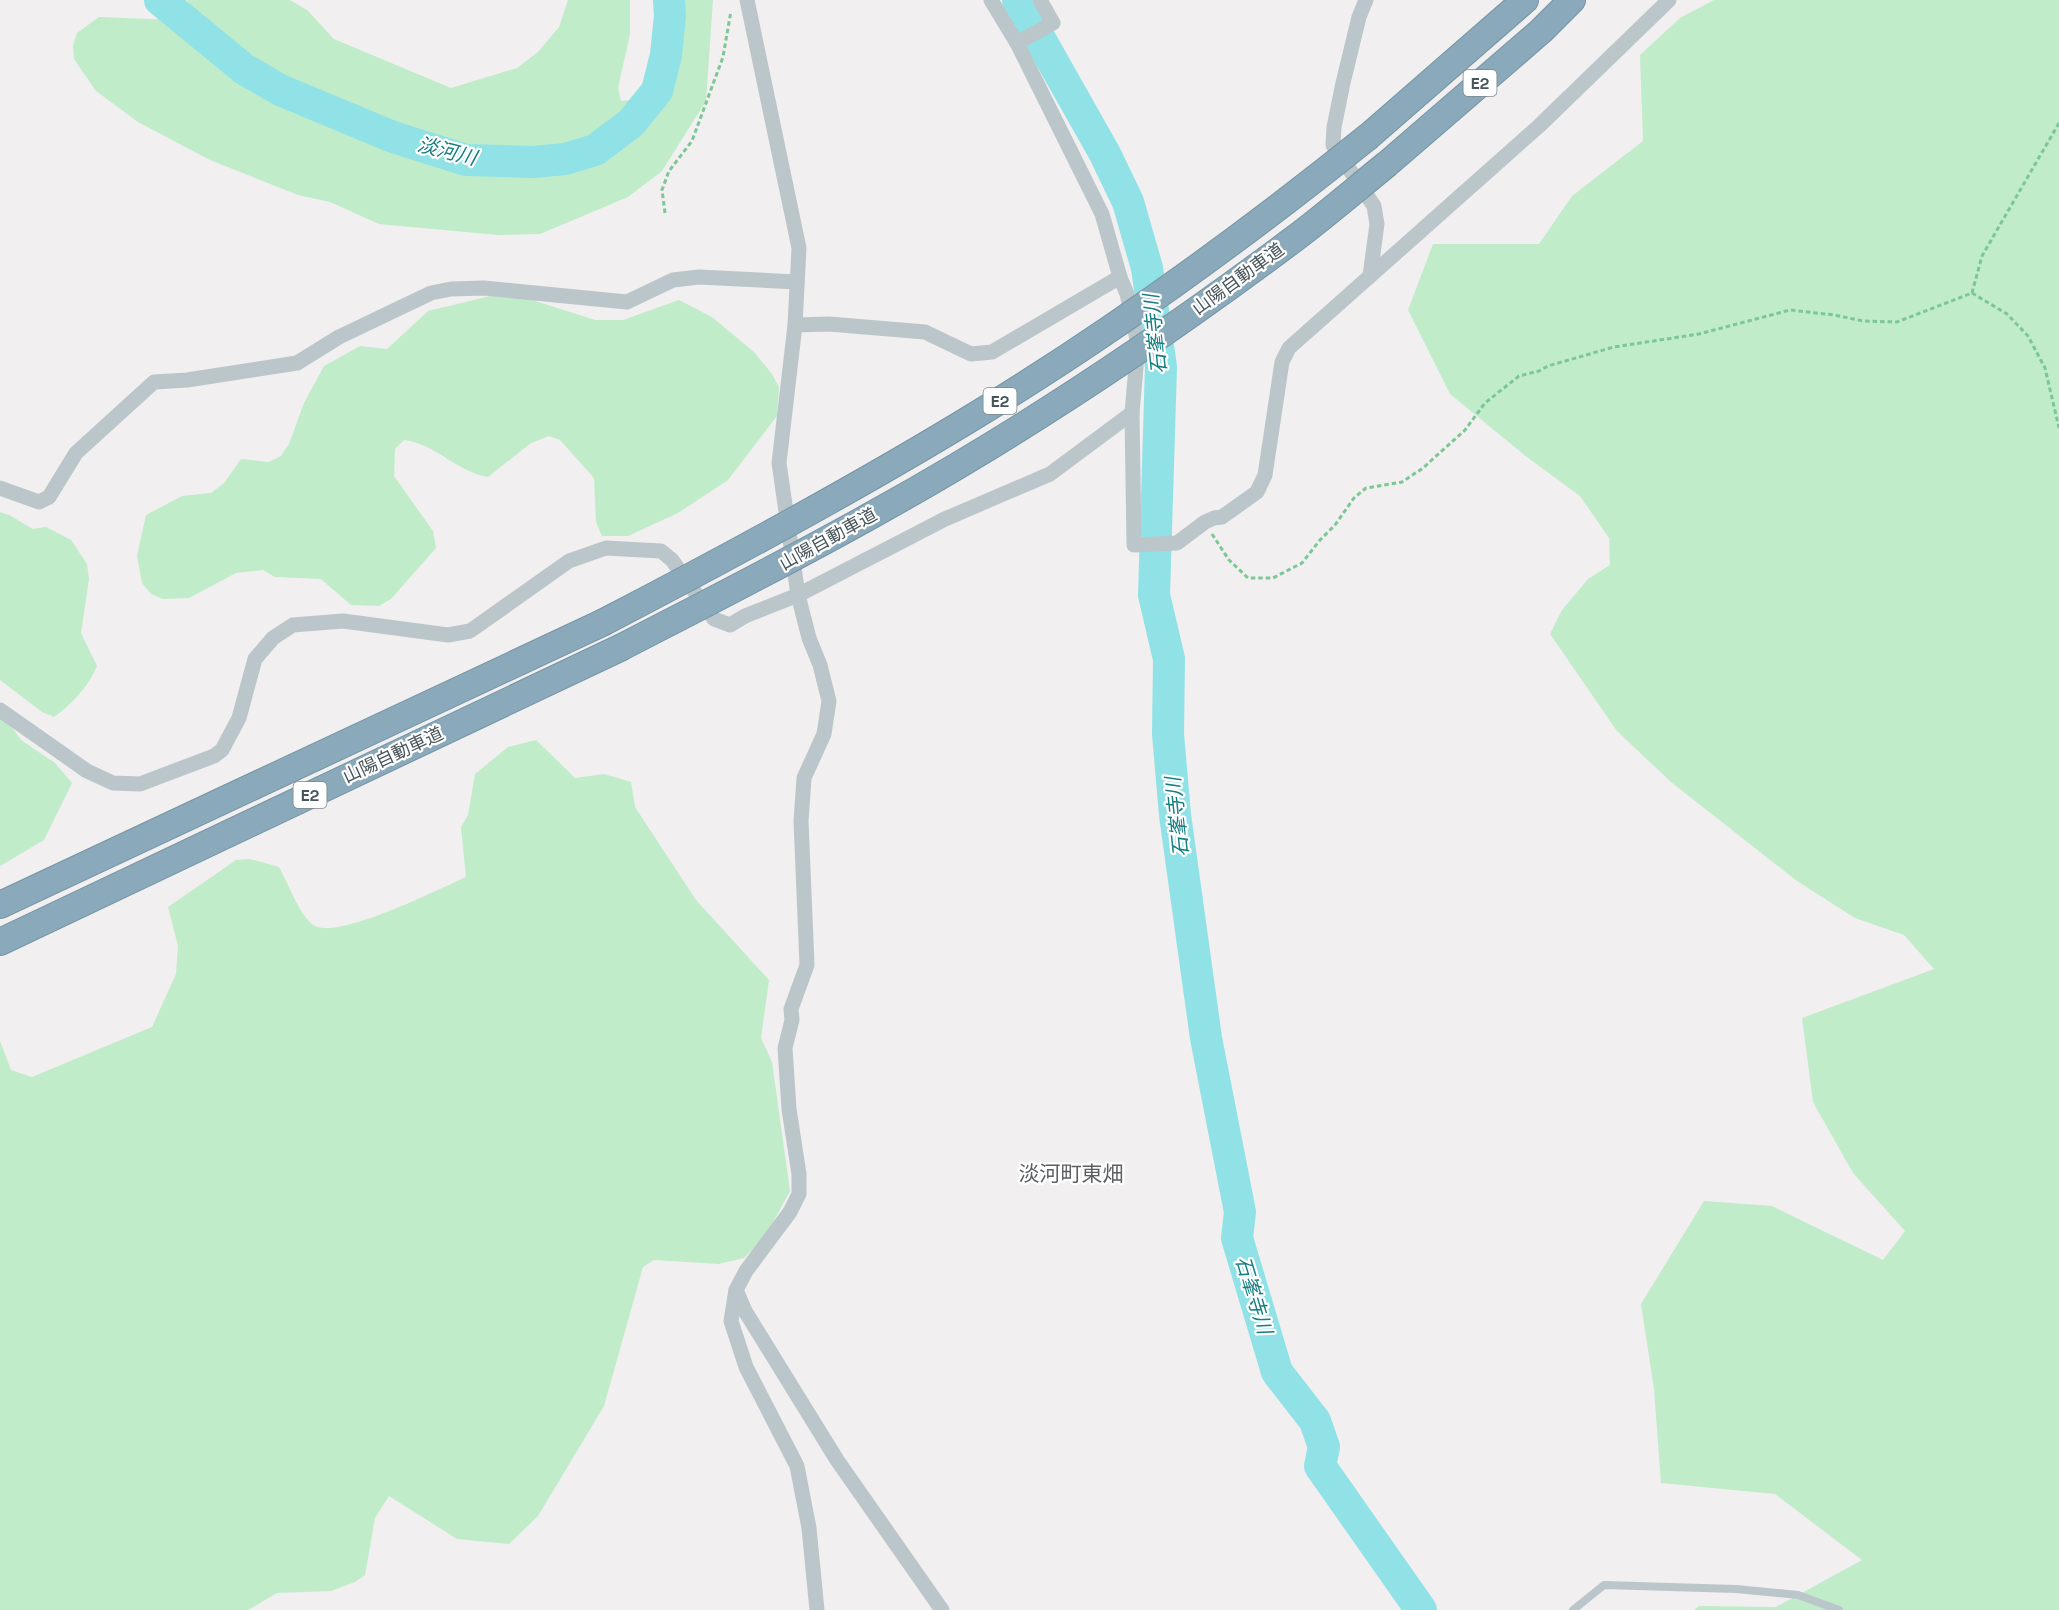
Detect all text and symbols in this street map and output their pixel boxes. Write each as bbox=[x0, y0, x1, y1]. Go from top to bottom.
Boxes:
road number: E2 bbox=[1464, 70, 1496, 96]
water label: 淡河川 bbox=[415, 131, 481, 171]
street label: 山陽自動車道 bbox=[1187, 238, 1288, 320]
water label: 石峯寺川 bbox=[1138, 291, 1172, 375]
road number: E2 bbox=[984, 388, 1016, 414]
street label: 山陽自動車道 bbox=[775, 502, 881, 575]
street label: 山陽自動車道 bbox=[339, 721, 447, 788]
water label: 石峯寺川 bbox=[1160, 774, 1194, 858]
road number: E2 bbox=[294, 782, 326, 808]
district label: 淡河町東畑 bbox=[1019, 1160, 1124, 1187]
water label: 石峯寺川 bbox=[1230, 1253, 1279, 1339]

